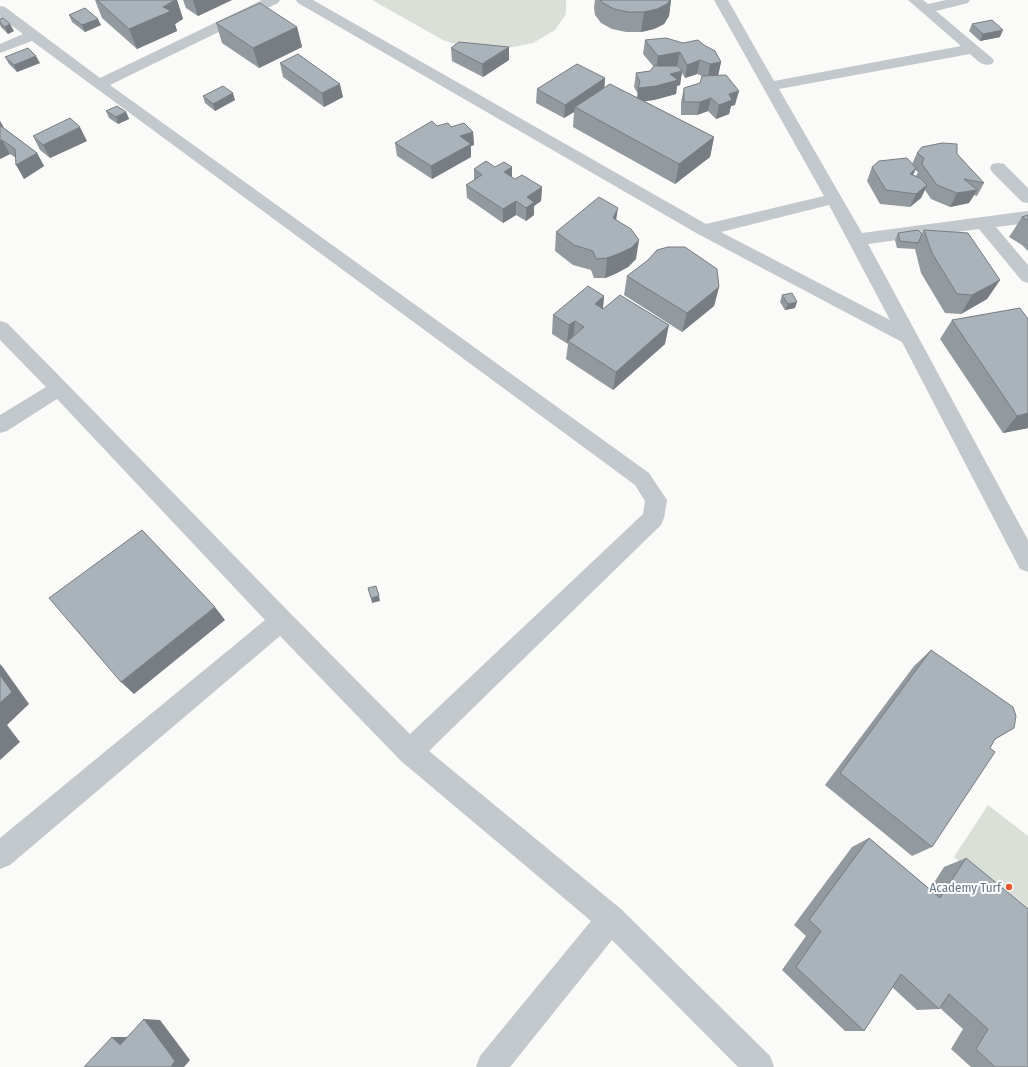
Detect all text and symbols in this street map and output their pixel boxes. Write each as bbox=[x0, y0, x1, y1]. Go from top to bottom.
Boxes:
place label: Academy Turf bbox=[929, 880, 1002, 895]
marker: Academy Turf bbox=[1004, 882, 1014, 892]

